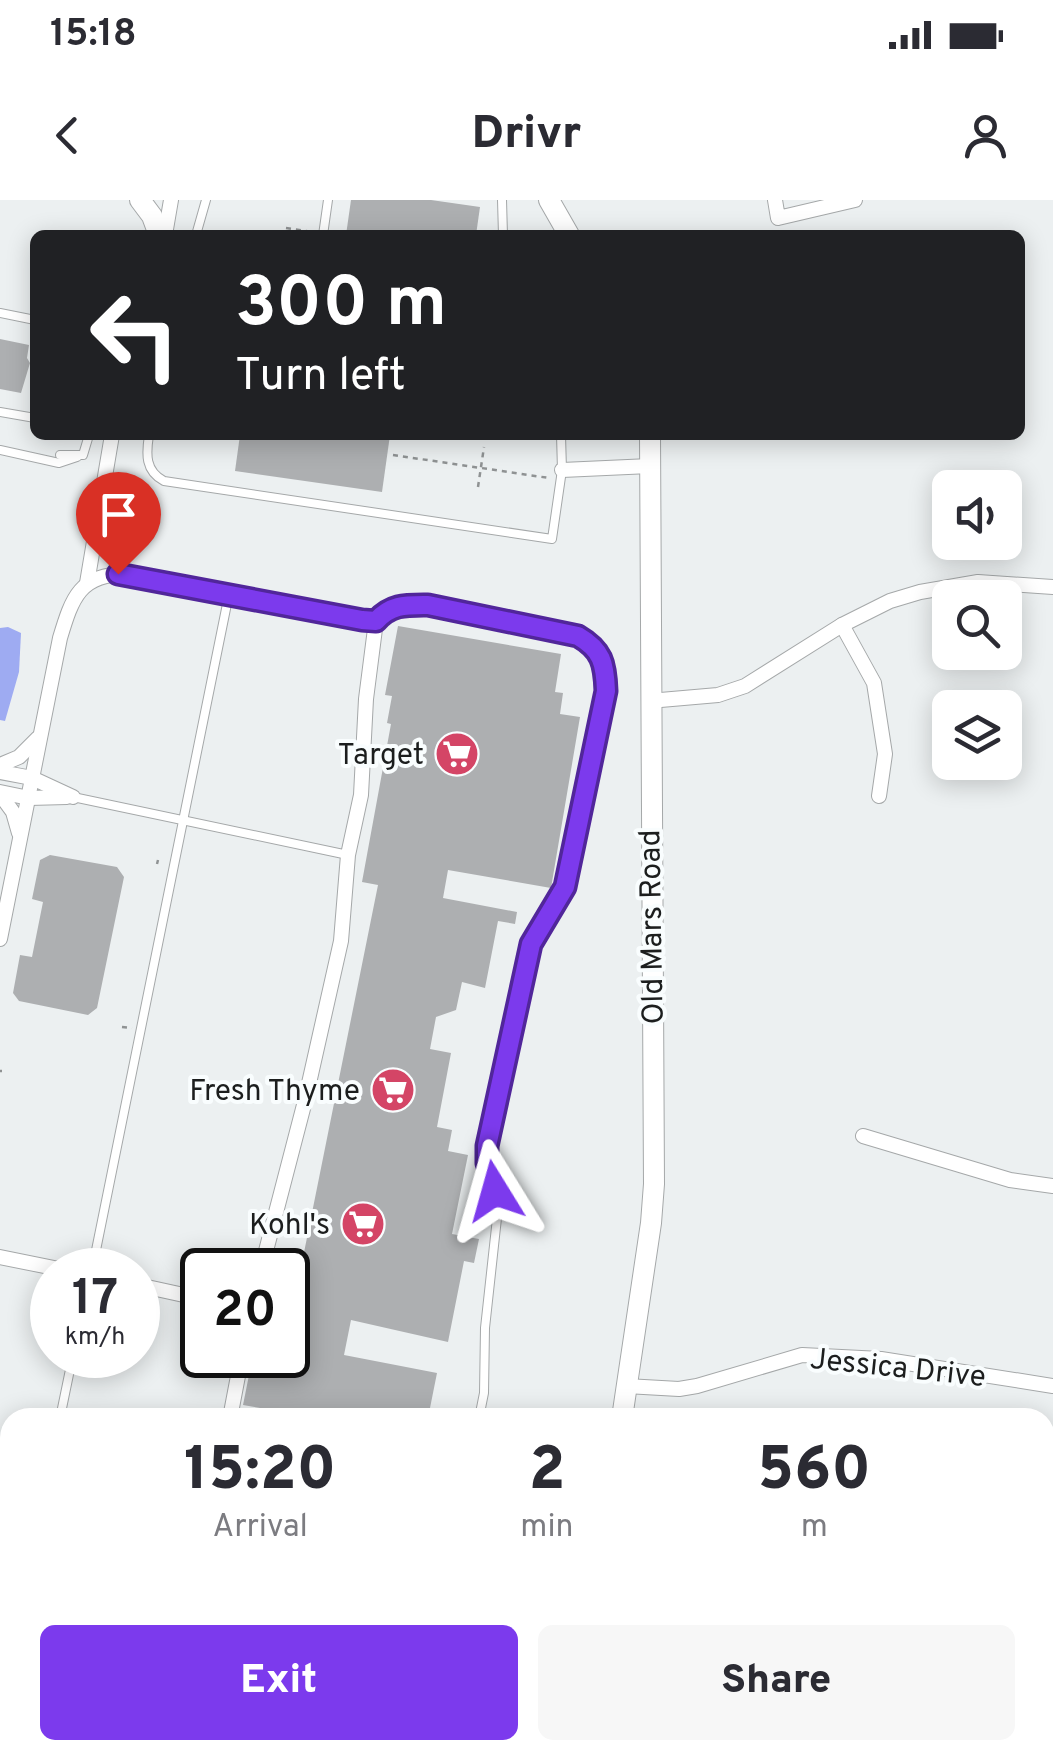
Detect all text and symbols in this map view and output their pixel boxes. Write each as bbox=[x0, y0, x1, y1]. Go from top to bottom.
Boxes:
text: 15:18 bbox=[50, 11, 137, 60]
text: Drivr bbox=[472, 107, 581, 164]
icon: back bbox=[40, 108, 95, 163]
icon: person bbox=[958, 108, 1013, 163]
text: 300 m bbox=[235, 262, 447, 351]
icon: left bbox=[70, 270, 200, 400]
text: Turn left bbox=[235, 349, 406, 406]
map controls bbox=[932, 470, 1022, 780]
button: sound bbox=[932, 470, 1022, 560]
pin bbox=[76, 472, 161, 575]
icon: arrive bbox=[91, 487, 146, 542]
button: search bbox=[932, 580, 1022, 670]
button: layers bbox=[932, 690, 1022, 780]
supermarket icon: Target bbox=[434, 731, 480, 777]
place label: Target bbox=[337, 738, 424, 775]
street label: Old Mars Road bbox=[633, 829, 674, 1025]
supermarket icon: Fresh Thyme bbox=[370, 1067, 416, 1113]
place label: Fresh Thyme bbox=[189, 1074, 360, 1111]
position arrow bbox=[443, 1139, 547, 1243]
supermarket icon: Kohl's bbox=[340, 1201, 386, 1247]
place label: Kohl's bbox=[249, 1208, 330, 1245]
speed limit sign: 20 bbox=[180, 1248, 310, 1378]
text: 17 bbox=[72, 1269, 118, 1332]
text: km/h bbox=[65, 1322, 125, 1354]
street label: Jessica Drive bbox=[808, 1342, 987, 1397]
text: 15:20 bbox=[184, 1435, 336, 1511]
text: 2 bbox=[529, 1435, 565, 1511]
text: 560 bbox=[758, 1435, 871, 1511]
text: Arrival bbox=[212, 1508, 308, 1548]
text: min bbox=[520, 1508, 574, 1548]
text: m bbox=[801, 1508, 828, 1548]
button: Exit bbox=[40, 1625, 518, 1740]
button: Share bbox=[538, 1625, 1015, 1740]

